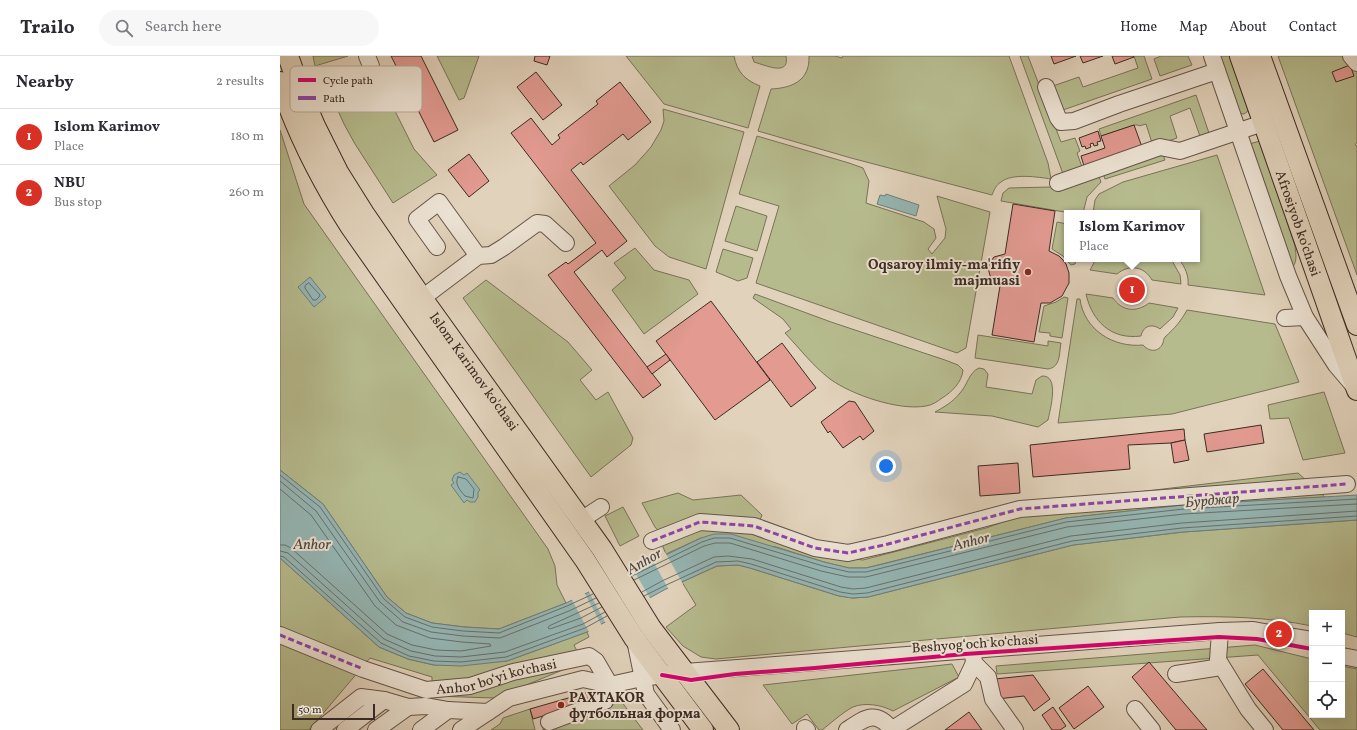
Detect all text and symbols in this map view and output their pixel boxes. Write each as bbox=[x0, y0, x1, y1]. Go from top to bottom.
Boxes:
search box bbox=[99, 10, 379, 46]
text: Trailo bbox=[20, 15, 75, 41]
icon: search bbox=[113, 17, 135, 39]
text: Search here bbox=[145, 17, 222, 38]
text: Home bbox=[1120, 18, 1157, 37]
text: Map bbox=[1179, 18, 1207, 37]
text: About bbox=[1229, 18, 1267, 37]
text: Contact bbox=[1289, 18, 1337, 37]
legend bbox=[290, 66, 422, 112]
text: Nearby bbox=[16, 71, 74, 94]
text: 2 results bbox=[216, 73, 264, 91]
text: Cycle path bbox=[323, 74, 373, 89]
text: Path bbox=[323, 92, 346, 107]
text: Islom Karimov bbox=[54, 117, 160, 138]
text: 1 bbox=[26, 128, 32, 146]
text: 180 m bbox=[230, 128, 264, 146]
text: Place bbox=[54, 138, 84, 156]
street label: Afrosiyob ko'chasi bbox=[1270, 168, 1324, 279]
text: NBU bbox=[54, 173, 85, 194]
text: 2 bbox=[26, 184, 32, 202]
text: 260 m bbox=[229, 184, 264, 202]
text: Bus stop bbox=[54, 194, 102, 212]
popup bbox=[1064, 210, 1200, 262]
text: Islom Karimov bbox=[1079, 217, 1185, 238]
text: Place bbox=[1079, 238, 1109, 256]
place label: Oqsaroy ilmiy-ma'rifiy majmuasi bbox=[868, 256, 1020, 291]
marker: Oqsaroy ilmiy-ma'rifiy majmuasi bbox=[1023, 267, 1033, 277]
pin: 1 bbox=[1119, 275, 1145, 305]
street label: Islom Karimov ko'chasi bbox=[424, 309, 522, 435]
your location bbox=[876, 456, 896, 476]
water label: Бурджар bbox=[1184, 489, 1240, 514]
water label: Anhor bbox=[950, 528, 992, 557]
water label: Anhor bbox=[292, 535, 331, 556]
water label: Anhor bbox=[622, 544, 667, 581]
map controls bbox=[1309, 610, 1345, 718]
button: + bbox=[1309, 610, 1345, 646]
pin: 2 bbox=[1266, 619, 1292, 649]
street label: Beshyogʻoch koʻchasi bbox=[911, 631, 1039, 658]
button: − bbox=[1309, 646, 1345, 682]
street label: Anhor bo‘yi ko‘chasi bbox=[435, 655, 559, 700]
button: locate bbox=[1309, 682, 1345, 718]
place label: PAXTAKOR футбольная форма bbox=[569, 689, 701, 724]
marker: PAXTAKOR футбольная форма bbox=[556, 700, 566, 710]
scale bar bbox=[292, 702, 375, 721]
text: 50 m bbox=[298, 703, 322, 718]

